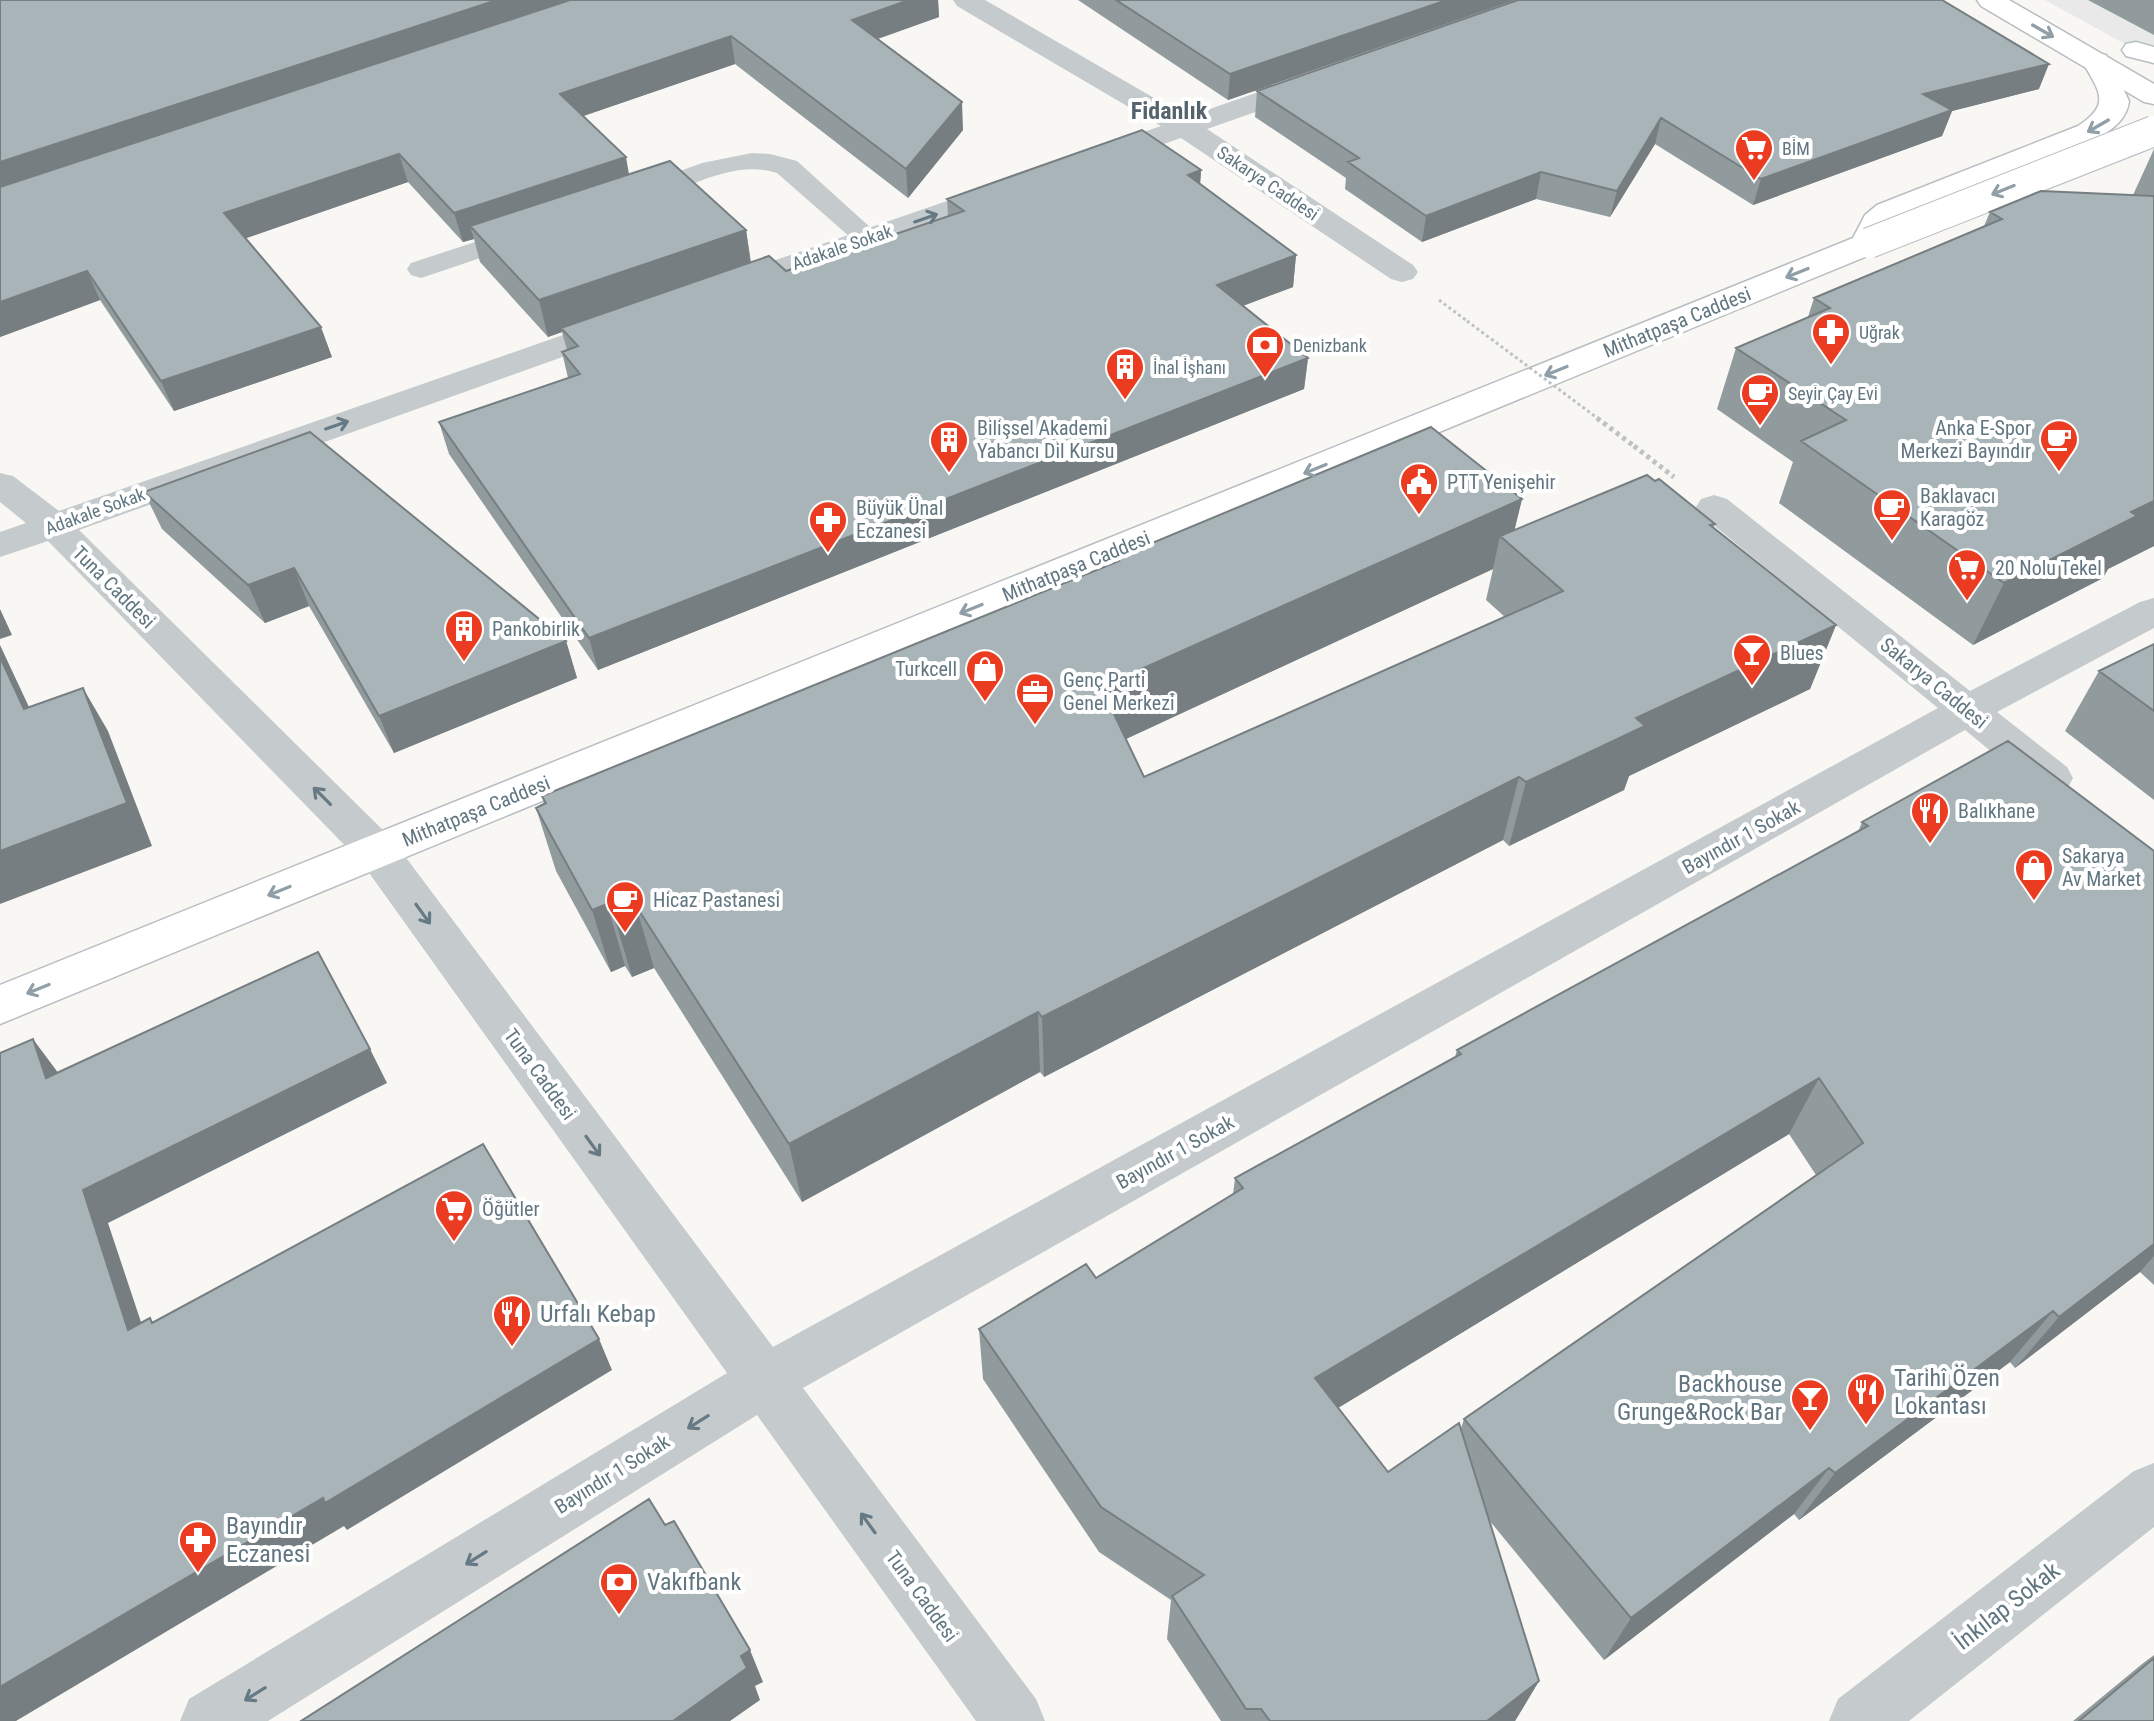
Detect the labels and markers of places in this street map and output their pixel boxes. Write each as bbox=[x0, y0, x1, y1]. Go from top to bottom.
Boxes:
supermarket icon: BİM bbox=[1733, 127, 1775, 182]
place label: BİM bbox=[1782, 138, 1810, 159]
pharmacy icon: Uğrak bbox=[1810, 311, 1852, 366]
place label: Uğrak bbox=[1859, 322, 1900, 343]
bank icon: Denizbank bbox=[1244, 324, 1286, 379]
place label: Denizbank bbox=[1293, 335, 1367, 356]
building icon: İnal İşhanı bbox=[1104, 346, 1146, 401]
place label: İnal İşhanı bbox=[1153, 357, 1226, 378]
cafe icon: Seyir Çay Evi bbox=[1739, 372, 1781, 427]
place label: Seyir Çay Evi bbox=[1788, 383, 1878, 404]
place label: Bilişsel Akademi Yabancı Dil Kursu bbox=[977, 416, 1114, 463]
place label: Anka E-Spor Merkezi Bayındır bbox=[1900, 416, 2031, 463]
cafe icon: Anka E-Spor Merkezi Bayındır bbox=[2038, 418, 2080, 473]
building icon: Bilişsel Akademi Yabancı Dil Kursu bbox=[928, 419, 970, 474]
public building icon: PTT Yenişehir bbox=[1398, 461, 1440, 516]
place label: PTT Yenişehir bbox=[1447, 470, 1556, 494]
place label: Baklavacı Karagöz bbox=[1920, 484, 1995, 531]
cafe icon: Baklavacı Karagöz bbox=[1871, 487, 1913, 542]
place label: Büyük Ünal Eczanesi bbox=[856, 496, 943, 543]
pharmacy icon: Büyük Ünal Eczanesi bbox=[807, 499, 849, 554]
supermarket icon: 20 Nolu Tekel bbox=[1946, 547, 1988, 602]
place label: 20 Nolu Tekel bbox=[1995, 556, 2102, 580]
building icon: Pankobirlik bbox=[443, 608, 485, 663]
place label: Pankobirlik bbox=[492, 617, 580, 641]
bar icon: Blues bbox=[1731, 632, 1773, 687]
place label: Blues bbox=[1780, 641, 1824, 665]
shop icon: Turkcell bbox=[964, 648, 1006, 703]
place label: Turkcell bbox=[895, 657, 957, 681]
place label: Genç Parti Genel Merkezi bbox=[1063, 668, 1175, 715]
office icon: Genç Parti Genel Merkezi bbox=[1014, 671, 1056, 726]
restaurant icon: Balıkhane bbox=[1909, 790, 1951, 845]
place label: Balıkhane bbox=[1958, 799, 2035, 823]
place label: Sakarya Av Market bbox=[2062, 844, 2141, 891]
shop icon: Sakarya Av Market bbox=[2013, 847, 2055, 902]
cafe icon: Hicaz Pastanesi bbox=[604, 879, 646, 934]
place label: Hicaz Pastanesi bbox=[653, 888, 780, 912]
supermarket icon: Öğütler bbox=[433, 1188, 475, 1243]
place label: Öğütler bbox=[482, 1197, 540, 1221]
restaurant icon: Urfalı Kebap bbox=[491, 1293, 533, 1348]
place label: Urfalı Kebap bbox=[540, 1300, 656, 1328]
place label: Tarihî Özen Lokantası bbox=[1894, 1364, 2000, 1420]
place label: Backhouse Grunge&Rock Bar bbox=[1617, 1370, 1782, 1426]
restaurant icon: Tarihî Özen Lokantası bbox=[1845, 1371, 1887, 1426]
bar icon: Backhouse Grunge&Rock Bar bbox=[1789, 1377, 1831, 1432]
place label: Bayındır Eczanesi bbox=[226, 1512, 310, 1568]
pharmacy icon: Bayındır Eczanesi bbox=[177, 1519, 219, 1574]
bank icon: Vakıfbank bbox=[598, 1561, 640, 1616]
place label: Vakıfbank bbox=[647, 1568, 741, 1596]

